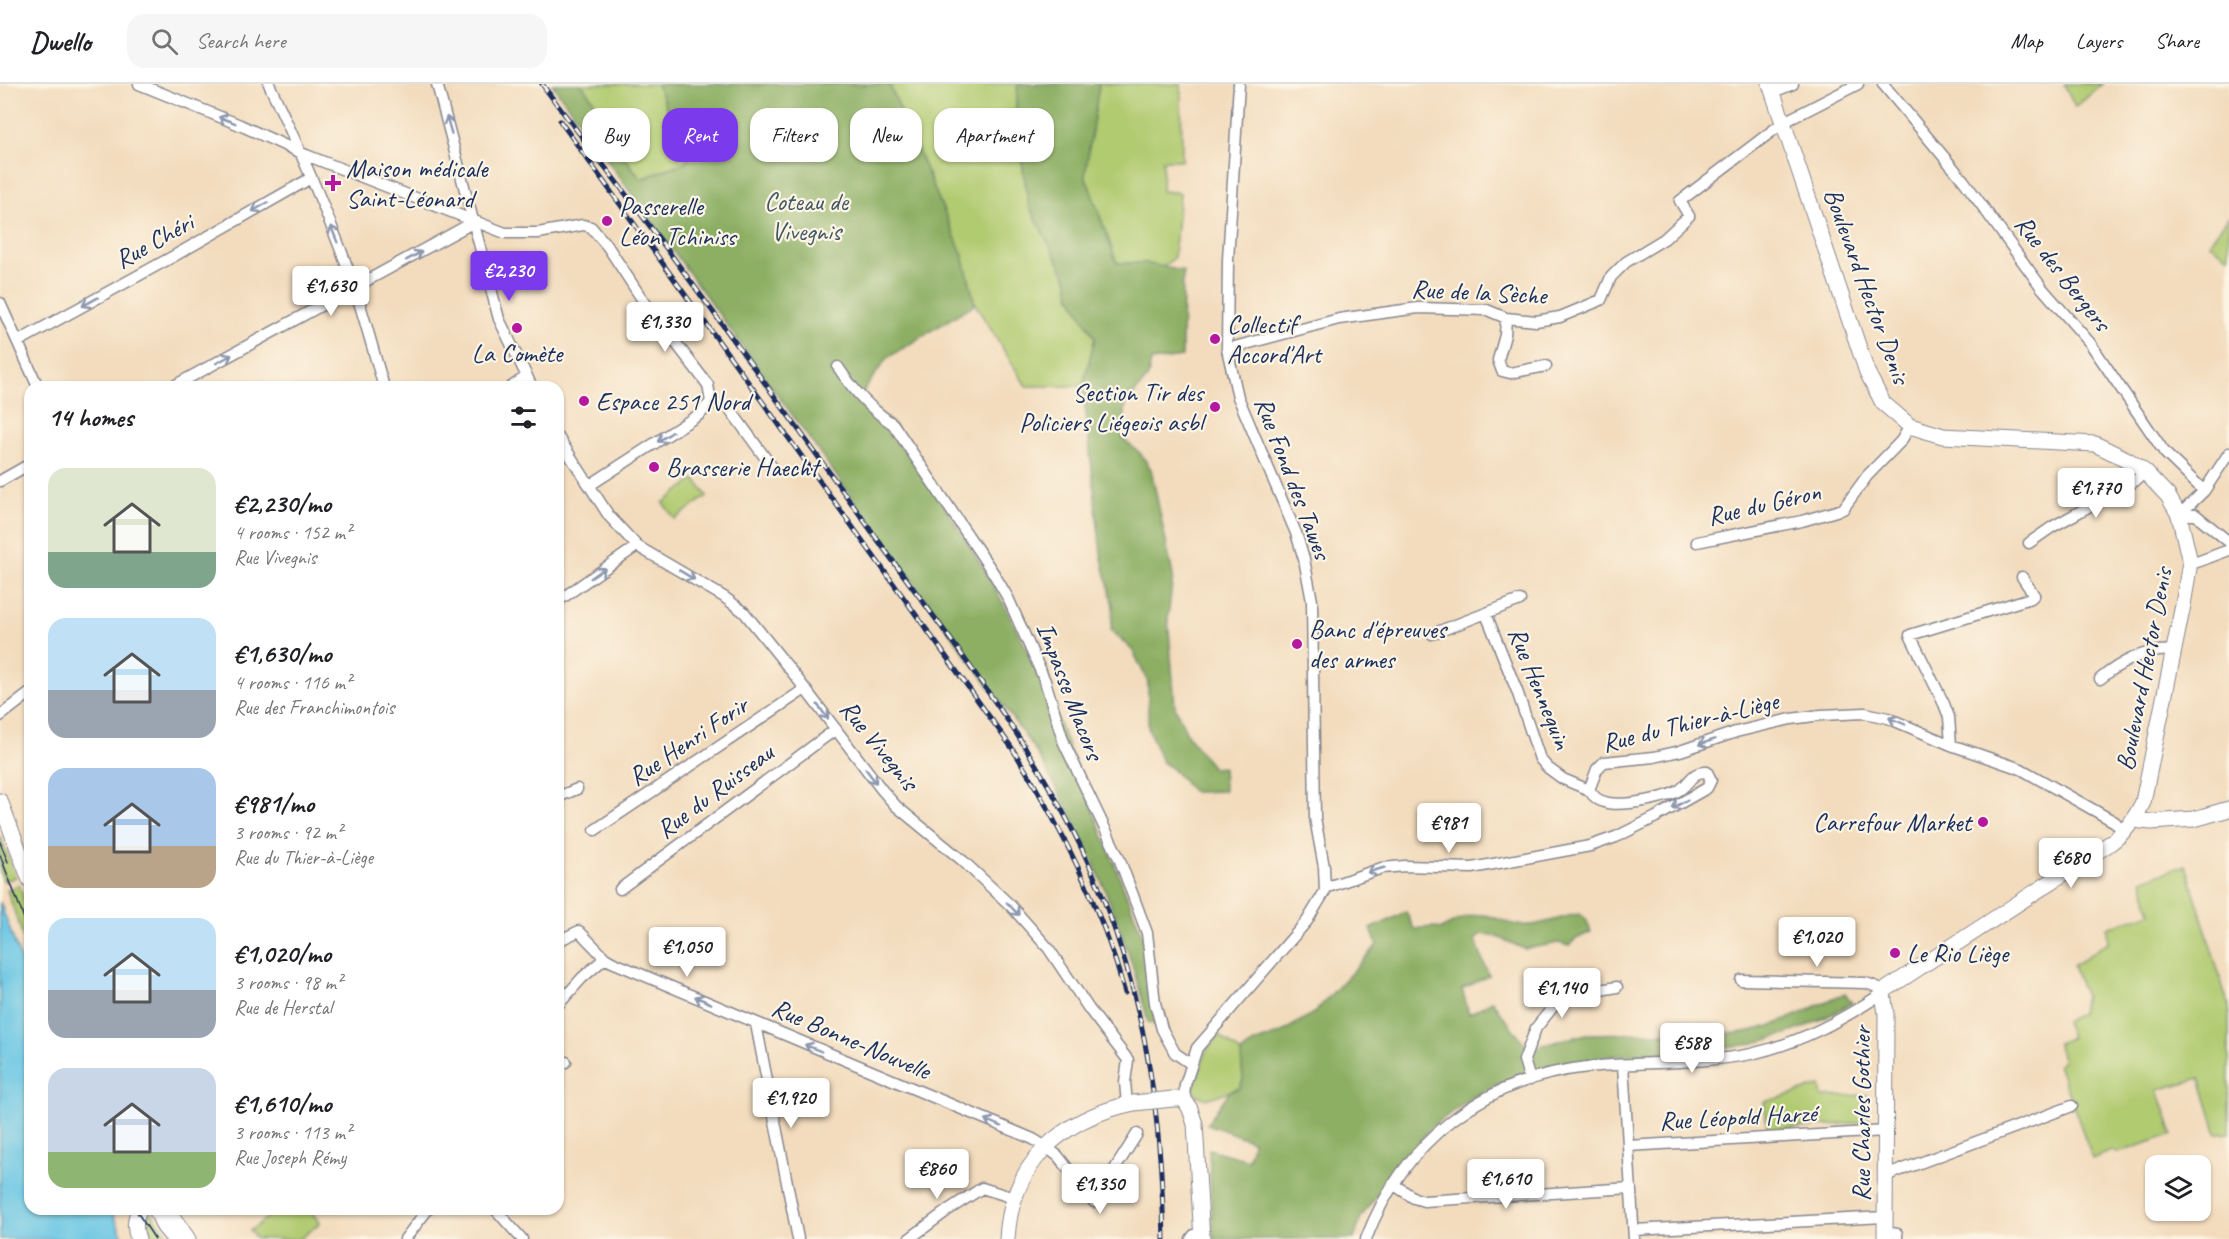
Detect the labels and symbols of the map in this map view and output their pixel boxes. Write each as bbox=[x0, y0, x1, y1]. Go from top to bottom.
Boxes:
one-way arrow bbox=[218, 113, 237, 124]
one-way arrow bbox=[443, 115, 454, 134]
place label: Maison médicale Saint-Léonard bbox=[346, 152, 489, 215]
marker: Maison médicale Saint-Léonard bbox=[324, 174, 342, 192]
street label: Boulevard Hector Denis bbox=[1816, 184, 1918, 390]
park label: Coteau de Vivegnis bbox=[764, 185, 849, 248]
place label: Passerelle Léon Tchiniss bbox=[619, 190, 738, 253]
one-way arrow bbox=[252, 201, 269, 213]
street label: Rue Chéri bbox=[109, 204, 202, 276]
street label: Rue des Bergers bbox=[2007, 208, 2120, 339]
marker: Passerelle Léon Tchiniss bbox=[600, 214, 614, 228]
one-way arrow bbox=[328, 225, 339, 244]
one-way arrow bbox=[404, 250, 422, 261]
pin: €2,230 bbox=[460, 251, 558, 302]
pin: €1,630 bbox=[282, 266, 380, 317]
street label: Rue de la Sèche bbox=[1411, 272, 1550, 312]
one-way arrow bbox=[82, 296, 99, 308]
pin: €1,330 bbox=[616, 302, 714, 353]
place label: Collectif Accord'Art bbox=[1227, 308, 1323, 371]
marker: La Comète bbox=[510, 321, 524, 335]
marker: Collectif Accord'Art bbox=[1208, 332, 1222, 346]
place label: La Comète bbox=[472, 337, 565, 370]
one-way arrow bbox=[215, 353, 232, 365]
place label: Section Tir des Policiers Liégeois asbl bbox=[1019, 376, 1208, 439]
place label: Espace 251 Nord bbox=[596, 385, 754, 418]
street label: Rue Fond des Tawes bbox=[1247, 392, 1340, 566]
marker: Espace 251 Nord bbox=[577, 394, 591, 408]
marker: Section Tir des Policiers Liégeois asbl bbox=[1208, 400, 1222, 414]
one-way arrow bbox=[657, 431, 674, 443]
place label: Brasserie Haecht bbox=[666, 451, 822, 484]
marker: Brasserie Haecht bbox=[647, 460, 661, 474]
pin: €1,770 bbox=[2047, 468, 2145, 519]
street label: Rue du Géron bbox=[1704, 475, 1824, 533]
street label: Boulevard Hector Denis bbox=[2108, 563, 2180, 773]
one-way arrow bbox=[589, 567, 605, 579]
one-way arrow bbox=[678, 570, 695, 582]
place label: Banc d'épreuves des armes bbox=[1309, 613, 1448, 676]
street label: Impasse Macors bbox=[1029, 618, 1112, 766]
street label: Rue Hennequin bbox=[1501, 622, 1580, 755]
marker: Banc d'épreuves des armes bbox=[1290, 637, 1304, 651]
street label: Rue du Thier-à-Liège bbox=[1598, 684, 1784, 760]
street label: Rue Henri Forir bbox=[622, 687, 756, 793]
street label: Rue Vivegnis bbox=[833, 693, 927, 799]
one-way arrow bbox=[817, 704, 829, 720]
one-way arrow bbox=[1889, 715, 1907, 727]
street label: Rue du Ruisseau bbox=[650, 735, 782, 846]
one-way arrow bbox=[1698, 737, 1717, 748]
one-way arrow bbox=[865, 767, 878, 783]
one-way arrow bbox=[1672, 798, 1689, 810]
pin: €981 bbox=[1413, 803, 1485, 854]
place label: Carrefour Market bbox=[1813, 806, 1973, 839]
marker: Carrefour Market bbox=[1976, 815, 1990, 829]
pin: €680 bbox=[2035, 838, 2107, 889]
one-way arrow bbox=[1366, 865, 1385, 877]
one-way arrow bbox=[1006, 901, 1020, 916]
pin: €1,020 bbox=[1768, 917, 1866, 968]
pin: €1,050 bbox=[638, 927, 736, 978]
place label: Le Rio Liège bbox=[1907, 937, 2011, 970]
marker: Le Rio Liège bbox=[1888, 946, 1902, 960]
pin: €1,140 bbox=[1513, 968, 1611, 1019]
street label: Rue Bonne-Nouvelle bbox=[767, 991, 938, 1088]
one-way arrow bbox=[694, 994, 712, 1006]
pin: €588 bbox=[1656, 1023, 1728, 1074]
street label: Rue Charles Gothier bbox=[1845, 1024, 1878, 1202]
one-way arrow bbox=[804, 1042, 823, 1053]
pin: €1,920 bbox=[742, 1078, 840, 1129]
street label: Rue Léopold Harzé bbox=[1659, 1096, 1821, 1138]
one-way arrow bbox=[984, 1117, 1003, 1128]
pin: €860 bbox=[901, 1149, 973, 1200]
pin: €1,610 bbox=[1457, 1159, 1555, 1210]
pin: €1,350 bbox=[1051, 1164, 1149, 1215]

